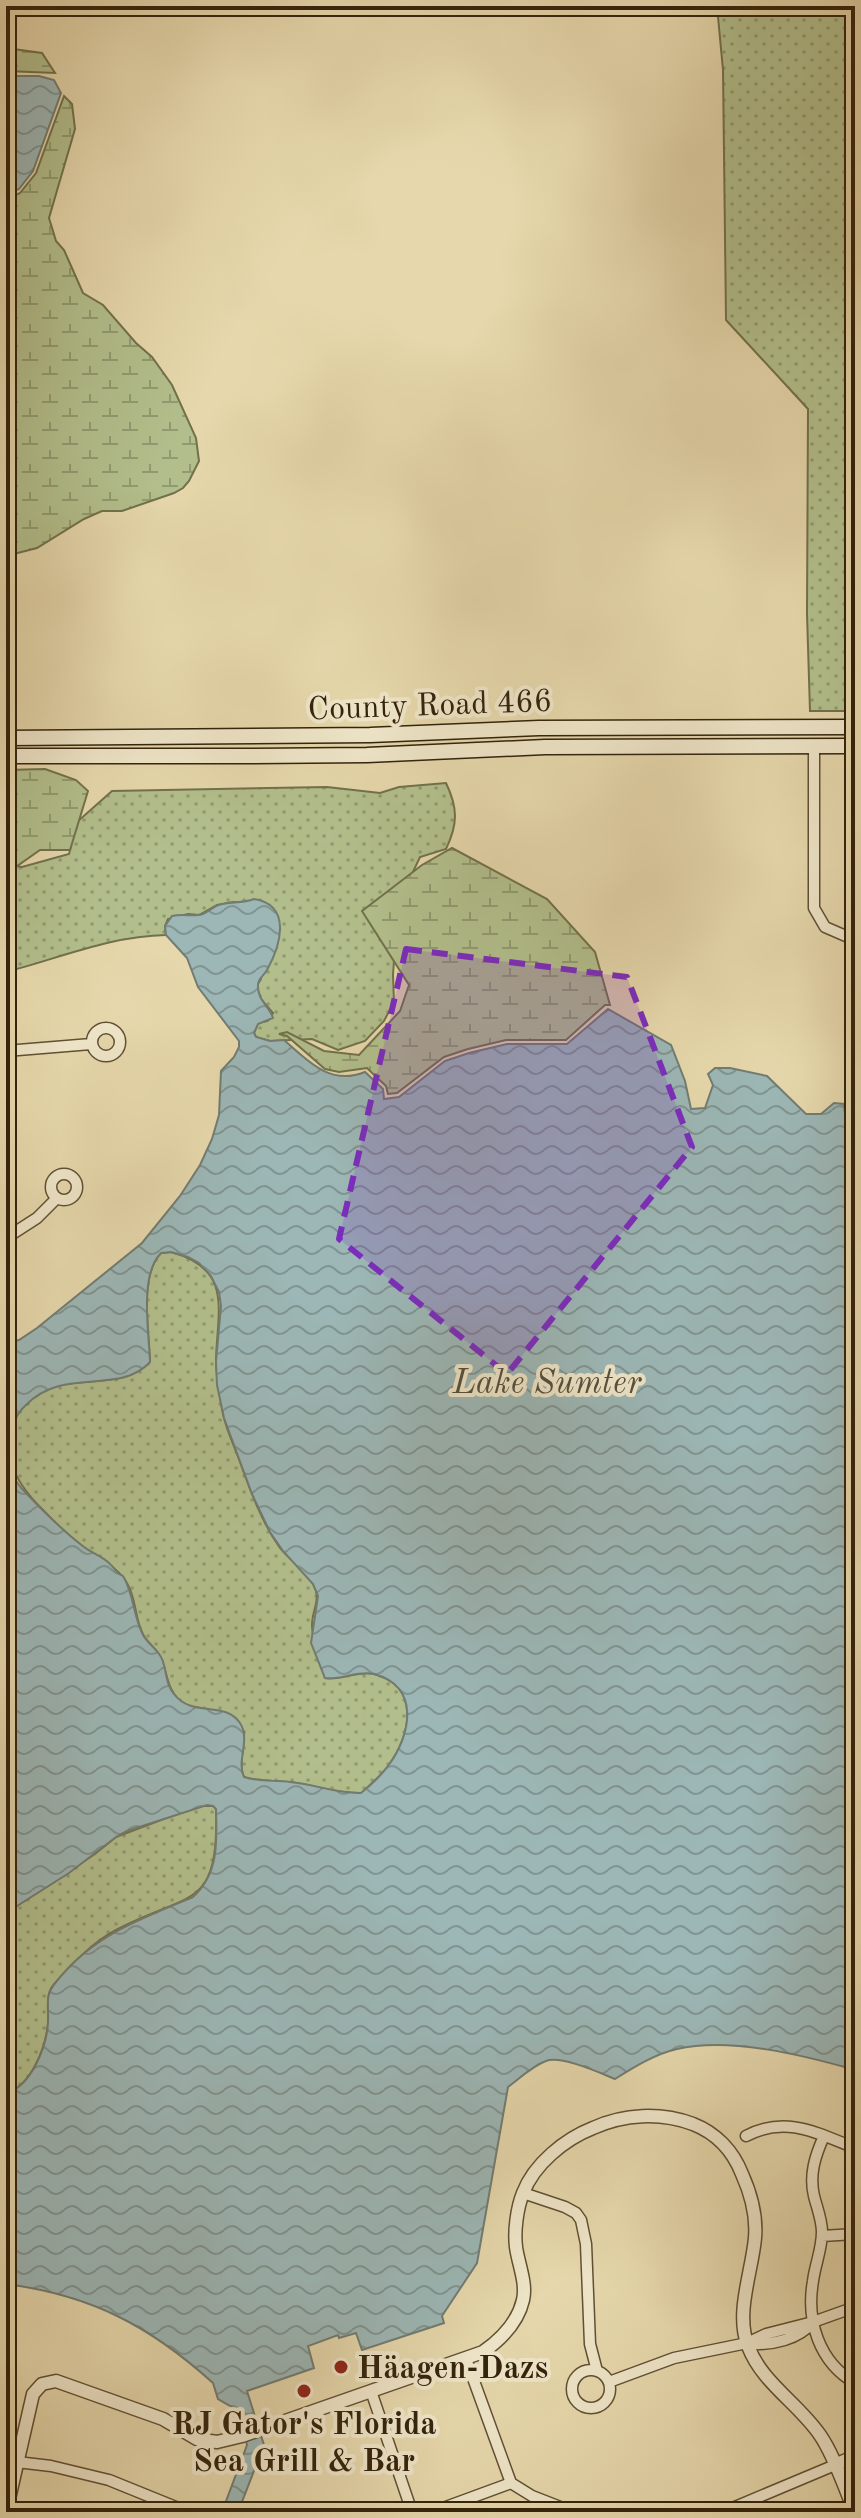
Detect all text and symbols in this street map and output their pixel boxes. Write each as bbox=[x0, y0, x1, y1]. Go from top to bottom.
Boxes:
street label: County Road 466 bbox=[307, 687, 553, 727]
water label: Lake Sumter bbox=[452, 1367, 643, 1401]
place label: Häagen-Dazs bbox=[357, 2354, 548, 2386]
marker: Häagen-Dazs bbox=[332, 2358, 350, 2376]
marker: RJ Gator's Florida Sea Grill & Bar bbox=[295, 2382, 313, 2400]
place label: RJ Gator's Florida Sea Grill & Bar bbox=[171, 2410, 437, 2479]

